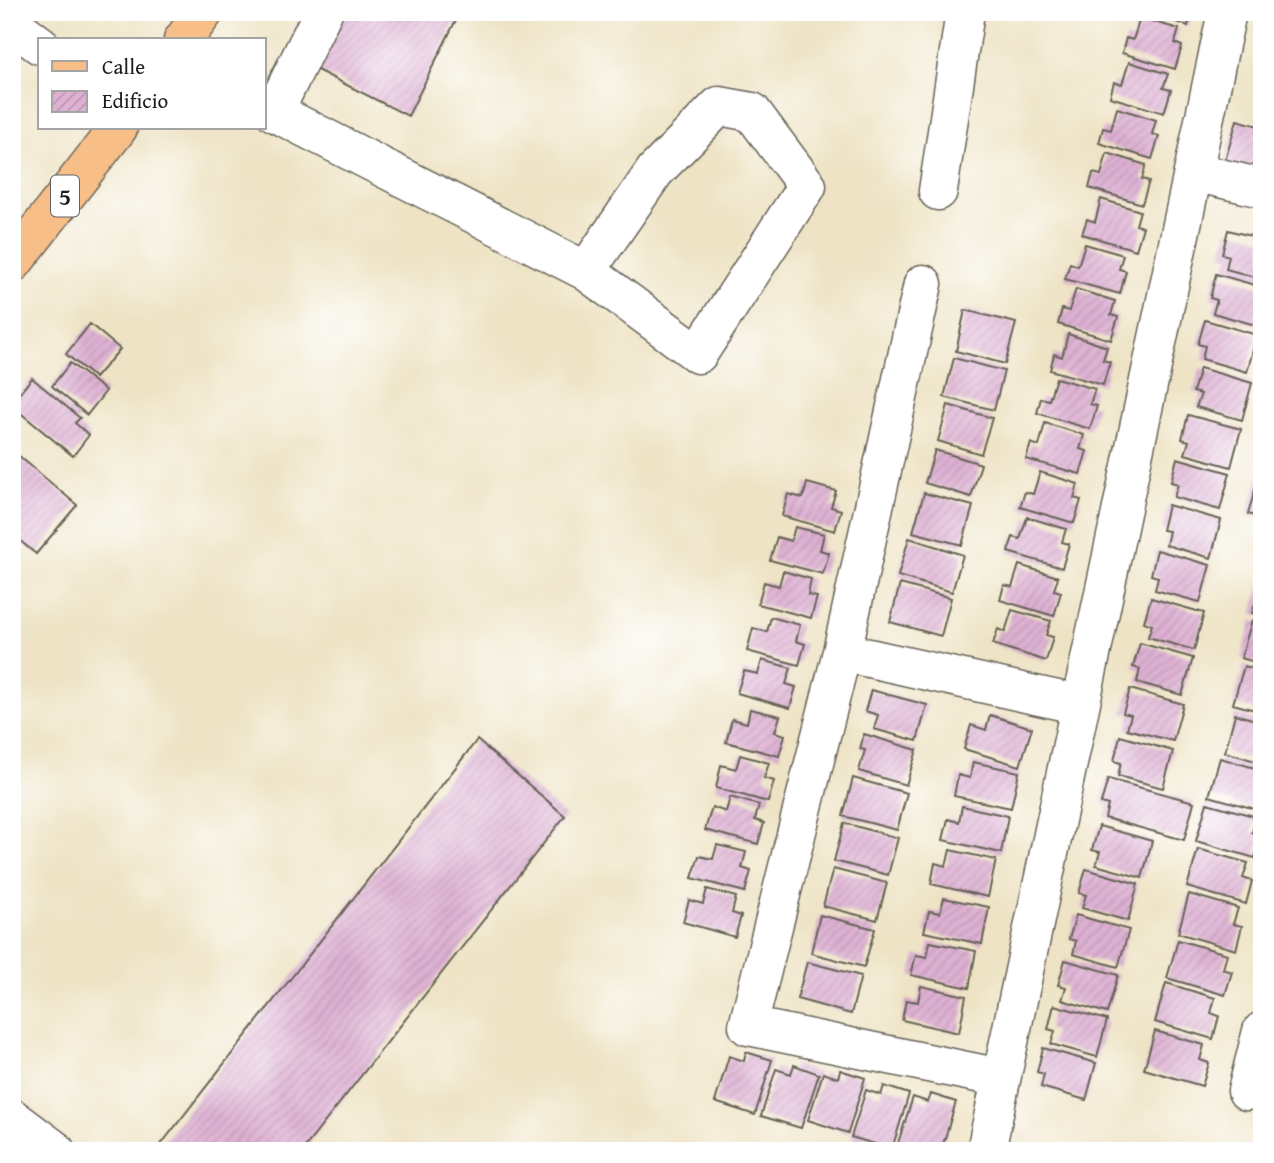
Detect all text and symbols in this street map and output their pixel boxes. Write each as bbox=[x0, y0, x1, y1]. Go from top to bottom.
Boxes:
legend bbox=[38, 38, 266, 130]
text: Calle bbox=[102, 51, 145, 82]
text: Edificio bbox=[102, 85, 168, 116]
road number: 5 bbox=[51, 176, 79, 216]

